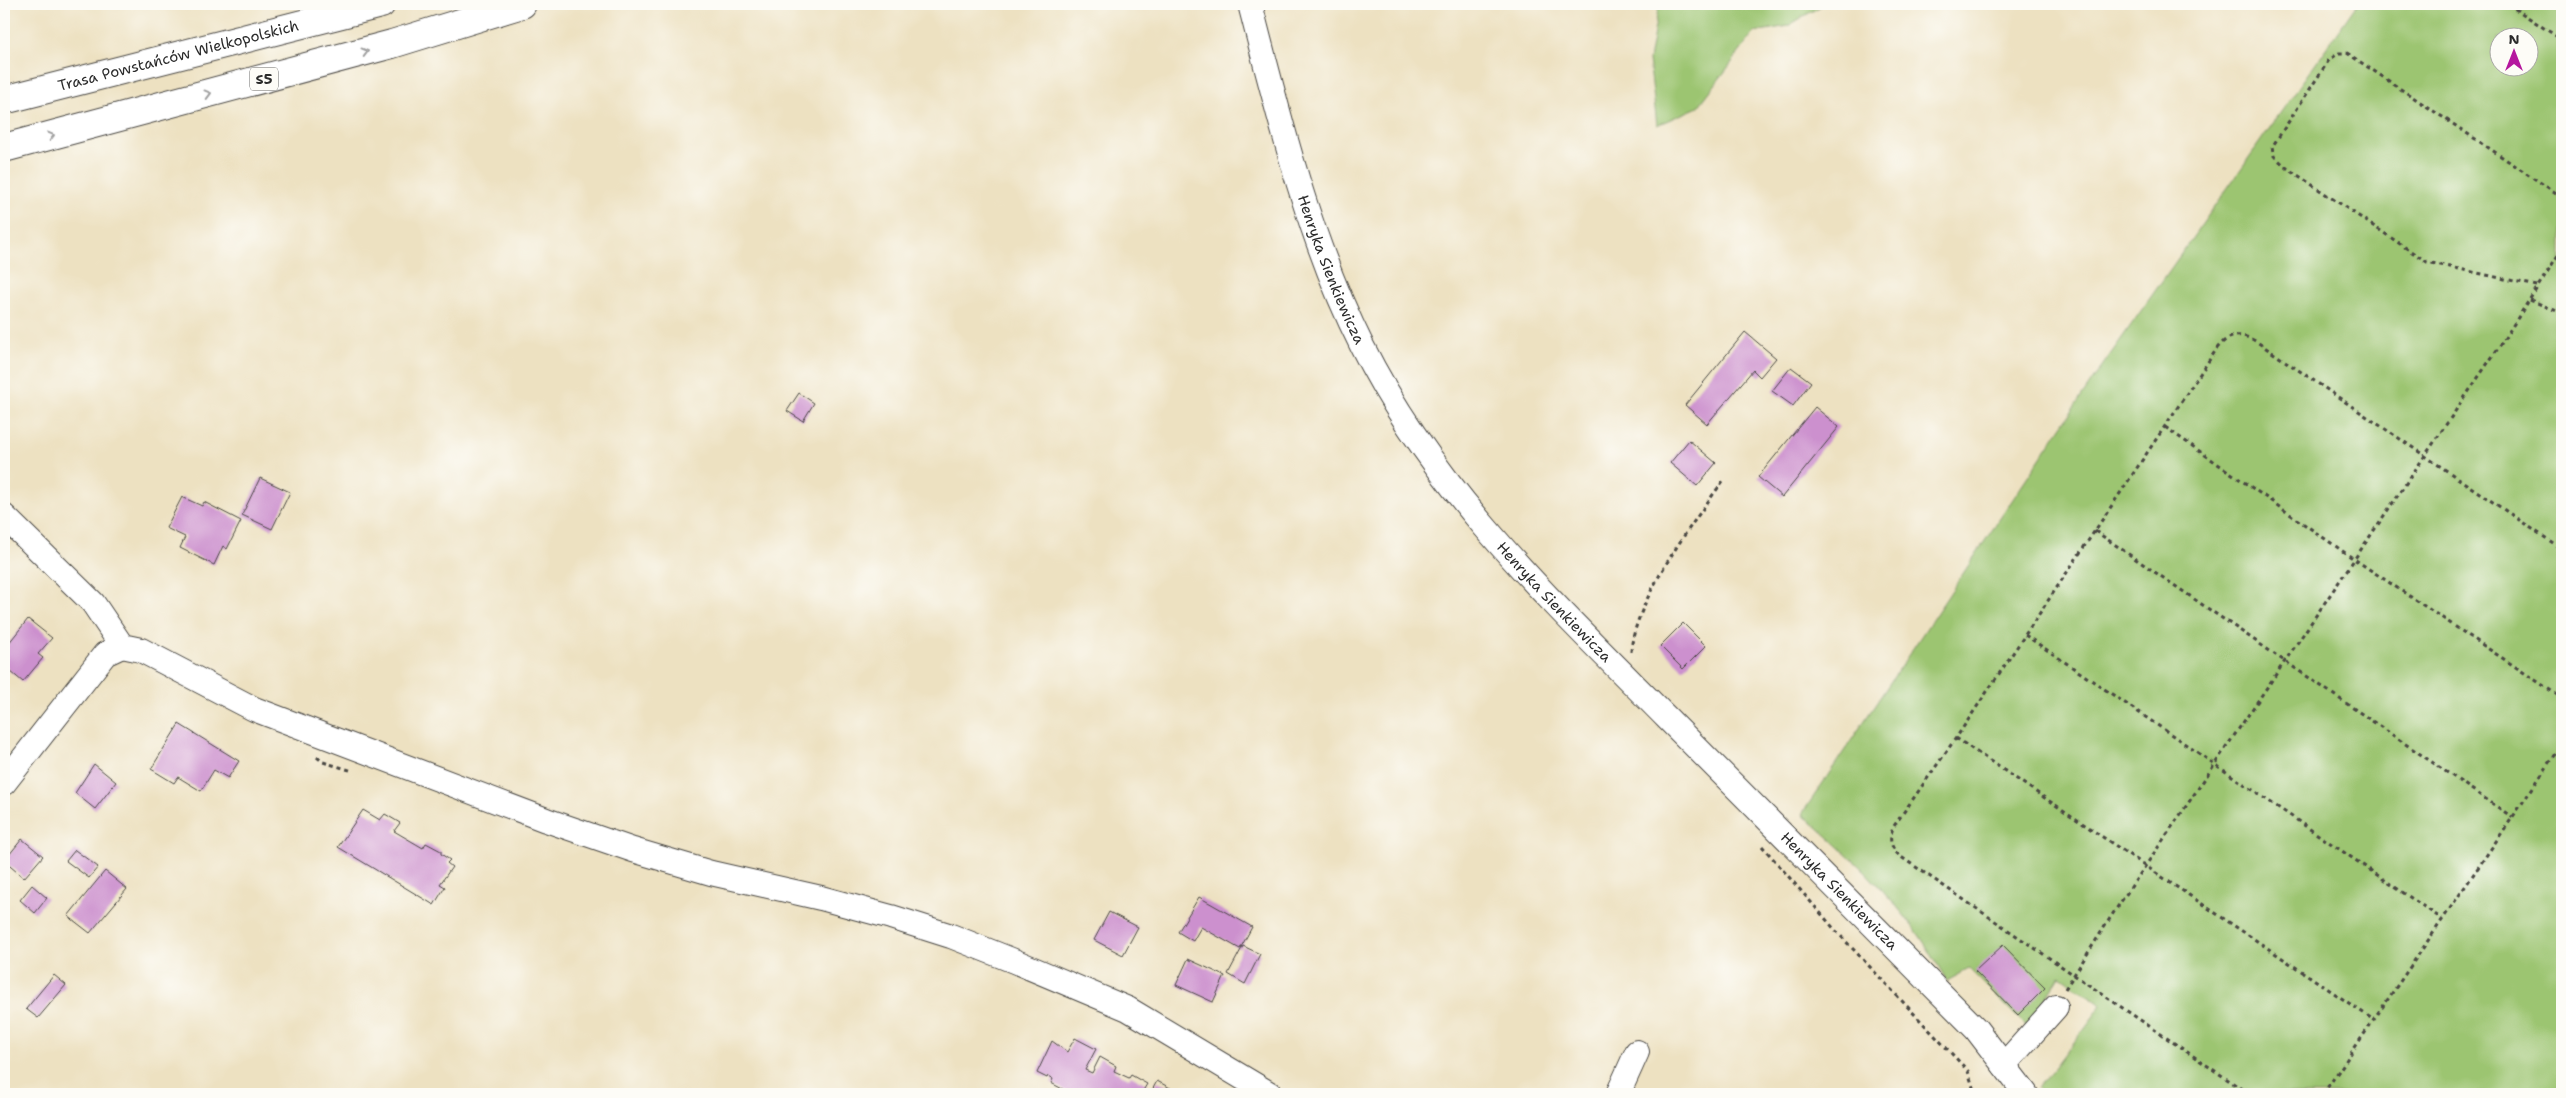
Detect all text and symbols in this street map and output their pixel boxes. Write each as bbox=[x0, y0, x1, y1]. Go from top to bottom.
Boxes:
street label: Trasa Powstańców Wielkopolskich bbox=[56, 15, 301, 96]
north arrow bbox=[2488, 28, 2538, 78]
text: N bbox=[2508, 30, 2520, 48]
one-way arrow bbox=[360, 47, 368, 57]
road number: S5 bbox=[250, 68, 278, 90]
one-way arrow bbox=[204, 89, 213, 100]
one-way arrow bbox=[47, 132, 55, 142]
street label: Henryka Sienkiewicza bbox=[1293, 192, 1370, 348]
street label: Henryka Sienkiewicza bbox=[1492, 538, 1616, 667]
street label: Henryka Sienkiewicza bbox=[1776, 828, 1903, 955]

